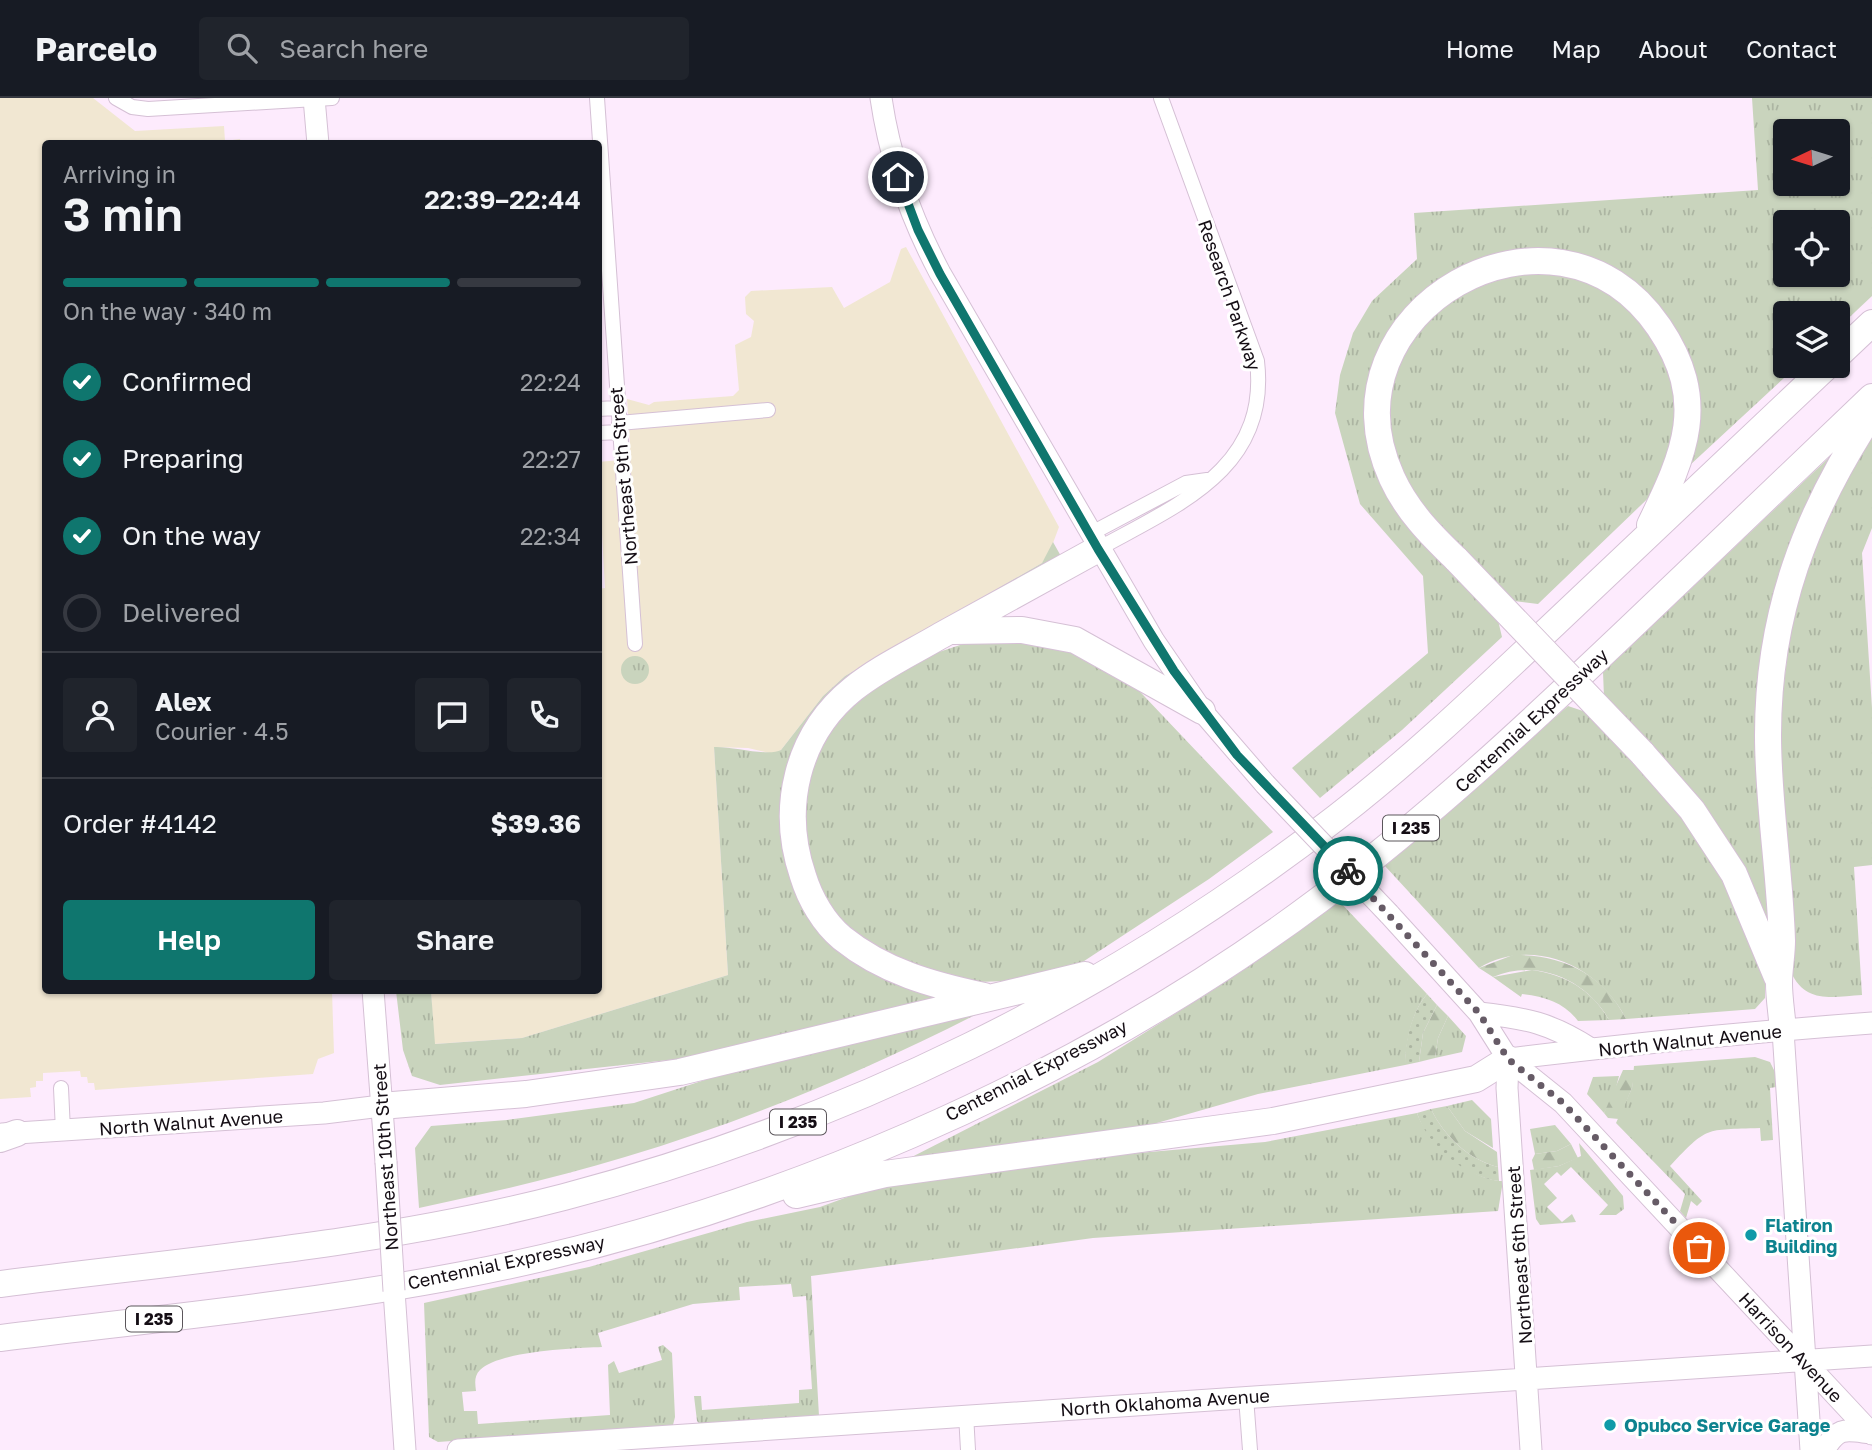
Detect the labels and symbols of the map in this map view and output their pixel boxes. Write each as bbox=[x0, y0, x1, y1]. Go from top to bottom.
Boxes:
north arrow bbox=[1773, 119, 1850, 196]
pin bbox=[868, 147, 928, 207]
street label: Research Parkway bbox=[1194, 217, 1266, 373]
street label: Northeast 9th Street bbox=[604, 386, 642, 566]
street label: Centennial Expressway bbox=[1450, 643, 1612, 797]
road number: I 235 bbox=[1383, 816, 1439, 841]
courier bbox=[1313, 836, 1383, 906]
street label: Centennial Expressway bbox=[941, 1015, 1131, 1125]
street label: North Walnut Avenue bbox=[1597, 1019, 1783, 1061]
street label: Northeast 10th Street bbox=[367, 1063, 403, 1251]
street label: North Walnut Avenue bbox=[98, 1105, 284, 1139]
road number: I 235 bbox=[770, 1110, 826, 1134]
street label: Northeast 6th Street bbox=[1502, 1165, 1536, 1345]
place label: Flatiron Building bbox=[1765, 1214, 1837, 1257]
pin bbox=[1669, 1218, 1729, 1278]
marker: Flatiron Building bbox=[1743, 1227, 1759, 1243]
street label: Centennial Expressway bbox=[405, 1230, 607, 1294]
street label: Harrison Avenue bbox=[1734, 1288, 1848, 1406]
road number: I 235 bbox=[126, 1306, 182, 1331]
street label: North Oklahoma Avenue bbox=[1059, 1384, 1271, 1420]
place label: Opubco Service Garage bbox=[1624, 1414, 1831, 1436]
marker: Opubco Service Garage bbox=[1602, 1417, 1618, 1433]

